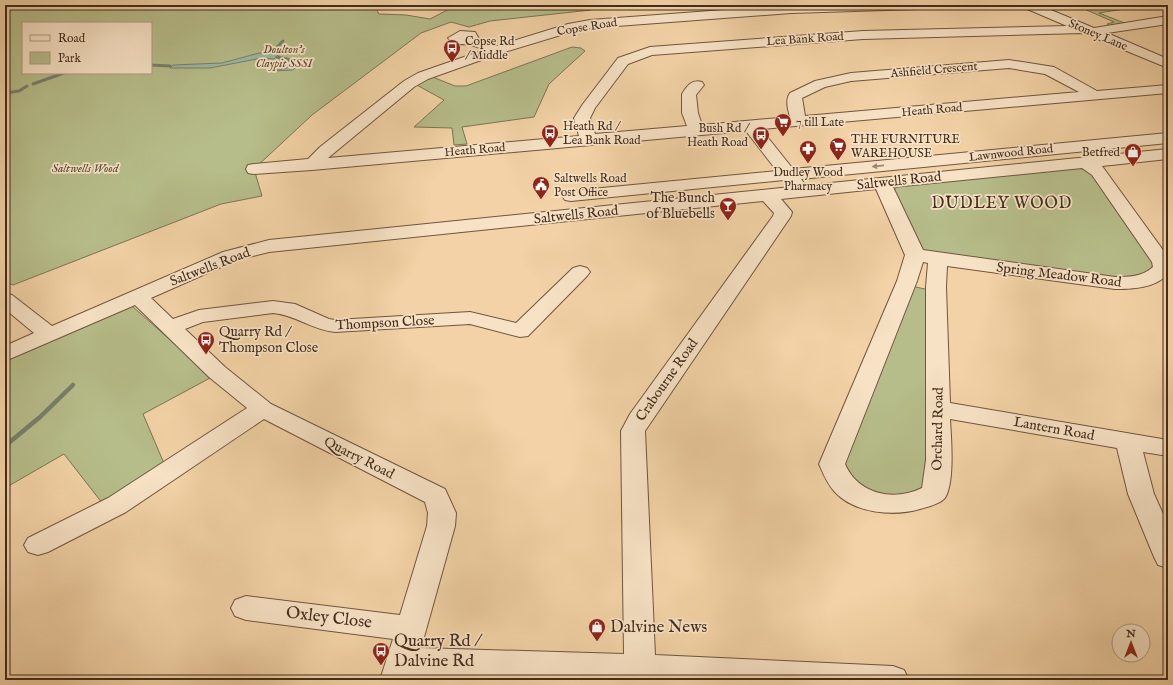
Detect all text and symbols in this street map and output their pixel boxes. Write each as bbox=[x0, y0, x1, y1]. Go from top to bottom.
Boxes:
street label: Copse Road bbox=[556, 15, 619, 40]
street label: Stoney Lane bbox=[1066, 16, 1130, 54]
legend bbox=[22, 22, 152, 74]
street label: Lea Bank Road bbox=[766, 29, 845, 49]
text: Road bbox=[58, 31, 86, 46]
place label: Copse Rd / Middle bbox=[465, 34, 515, 63]
bus stop icon: Copse Rd / Middle bbox=[442, 38, 462, 63]
park label: Doulton's Claypit SSSI bbox=[256, 42, 314, 71]
text: Park bbox=[58, 51, 81, 66]
street label: Ashfield Crescent bbox=[889, 59, 978, 81]
street label: Heath Road bbox=[901, 100, 964, 120]
supermarket icon: 7 till Late bbox=[773, 112, 793, 137]
place label: 7 till Late bbox=[796, 115, 845, 130]
place label: Heath Rd / Lea Bank Road bbox=[563, 119, 641, 148]
place label: Bush Rd / Heath Road bbox=[687, 121, 750, 150]
bus stop icon: Heath Rd / Lea Bank Road bbox=[540, 123, 560, 148]
bus stop icon: Bush Rd / Heath Road bbox=[751, 125, 771, 150]
place label: THE FURNITURE WAREHOUSE bbox=[851, 132, 960, 161]
supermarket icon: THE FURNITURE WAREHOUSE bbox=[828, 136, 848, 161]
pharmacy icon: Dudley Wood Pharmacy bbox=[798, 139, 818, 164]
street label: Heath Road bbox=[444, 140, 507, 160]
street label: Lawnwood Road bbox=[968, 141, 1054, 165]
shop icon: Betfred bbox=[1123, 142, 1143, 167]
place label: Betfred bbox=[1082, 145, 1121, 160]
park label: Saltwells Wood bbox=[52, 161, 120, 176]
one-way arrow bbox=[872, 163, 884, 169]
place label: Dudley Wood Pharmacy bbox=[773, 165, 843, 194]
street label: Saltwells Road bbox=[856, 168, 943, 194]
place label: Saltwells Road Post Office bbox=[554, 171, 627, 200]
public building icon: Saltwells Road Post Office bbox=[531, 175, 551, 200]
place label: The Bunch of Bluebells bbox=[646, 189, 716, 223]
district label: DUDLEY WOOD bbox=[932, 194, 1072, 214]
bar icon: The Bunch of Bluebells bbox=[718, 196, 738, 221]
street label: Saltwells Road bbox=[533, 202, 620, 228]
street label: Saltwells Road bbox=[167, 243, 253, 291]
street label: Spring Meadow Road bbox=[995, 258, 1123, 292]
street label: Thompson Close bbox=[335, 311, 436, 335]
place label: Quarry Rd / Thompson Close bbox=[219, 323, 319, 357]
bus stop icon: Quarry Rd / Thompson Close bbox=[196, 330, 216, 355]
street label: Crabourne Road bbox=[632, 335, 703, 425]
street label: Orchard Road bbox=[928, 387, 948, 471]
street label: Lantern Road bbox=[1012, 413, 1096, 445]
street label: Quarry Road bbox=[321, 433, 398, 484]
street label: Oxley Close bbox=[285, 602, 373, 634]
shop icon: Dalvine News bbox=[587, 617, 607, 642]
place label: Dalvine News bbox=[610, 617, 707, 638]
north arrow bbox=[1111, 623, 1151, 663]
text: N bbox=[1125, 627, 1136, 641]
place label: Quarry Rd / Dalvine Rd bbox=[394, 631, 483, 672]
bus stop icon: Quarry Rd / Dalvine Rd bbox=[371, 641, 391, 666]

